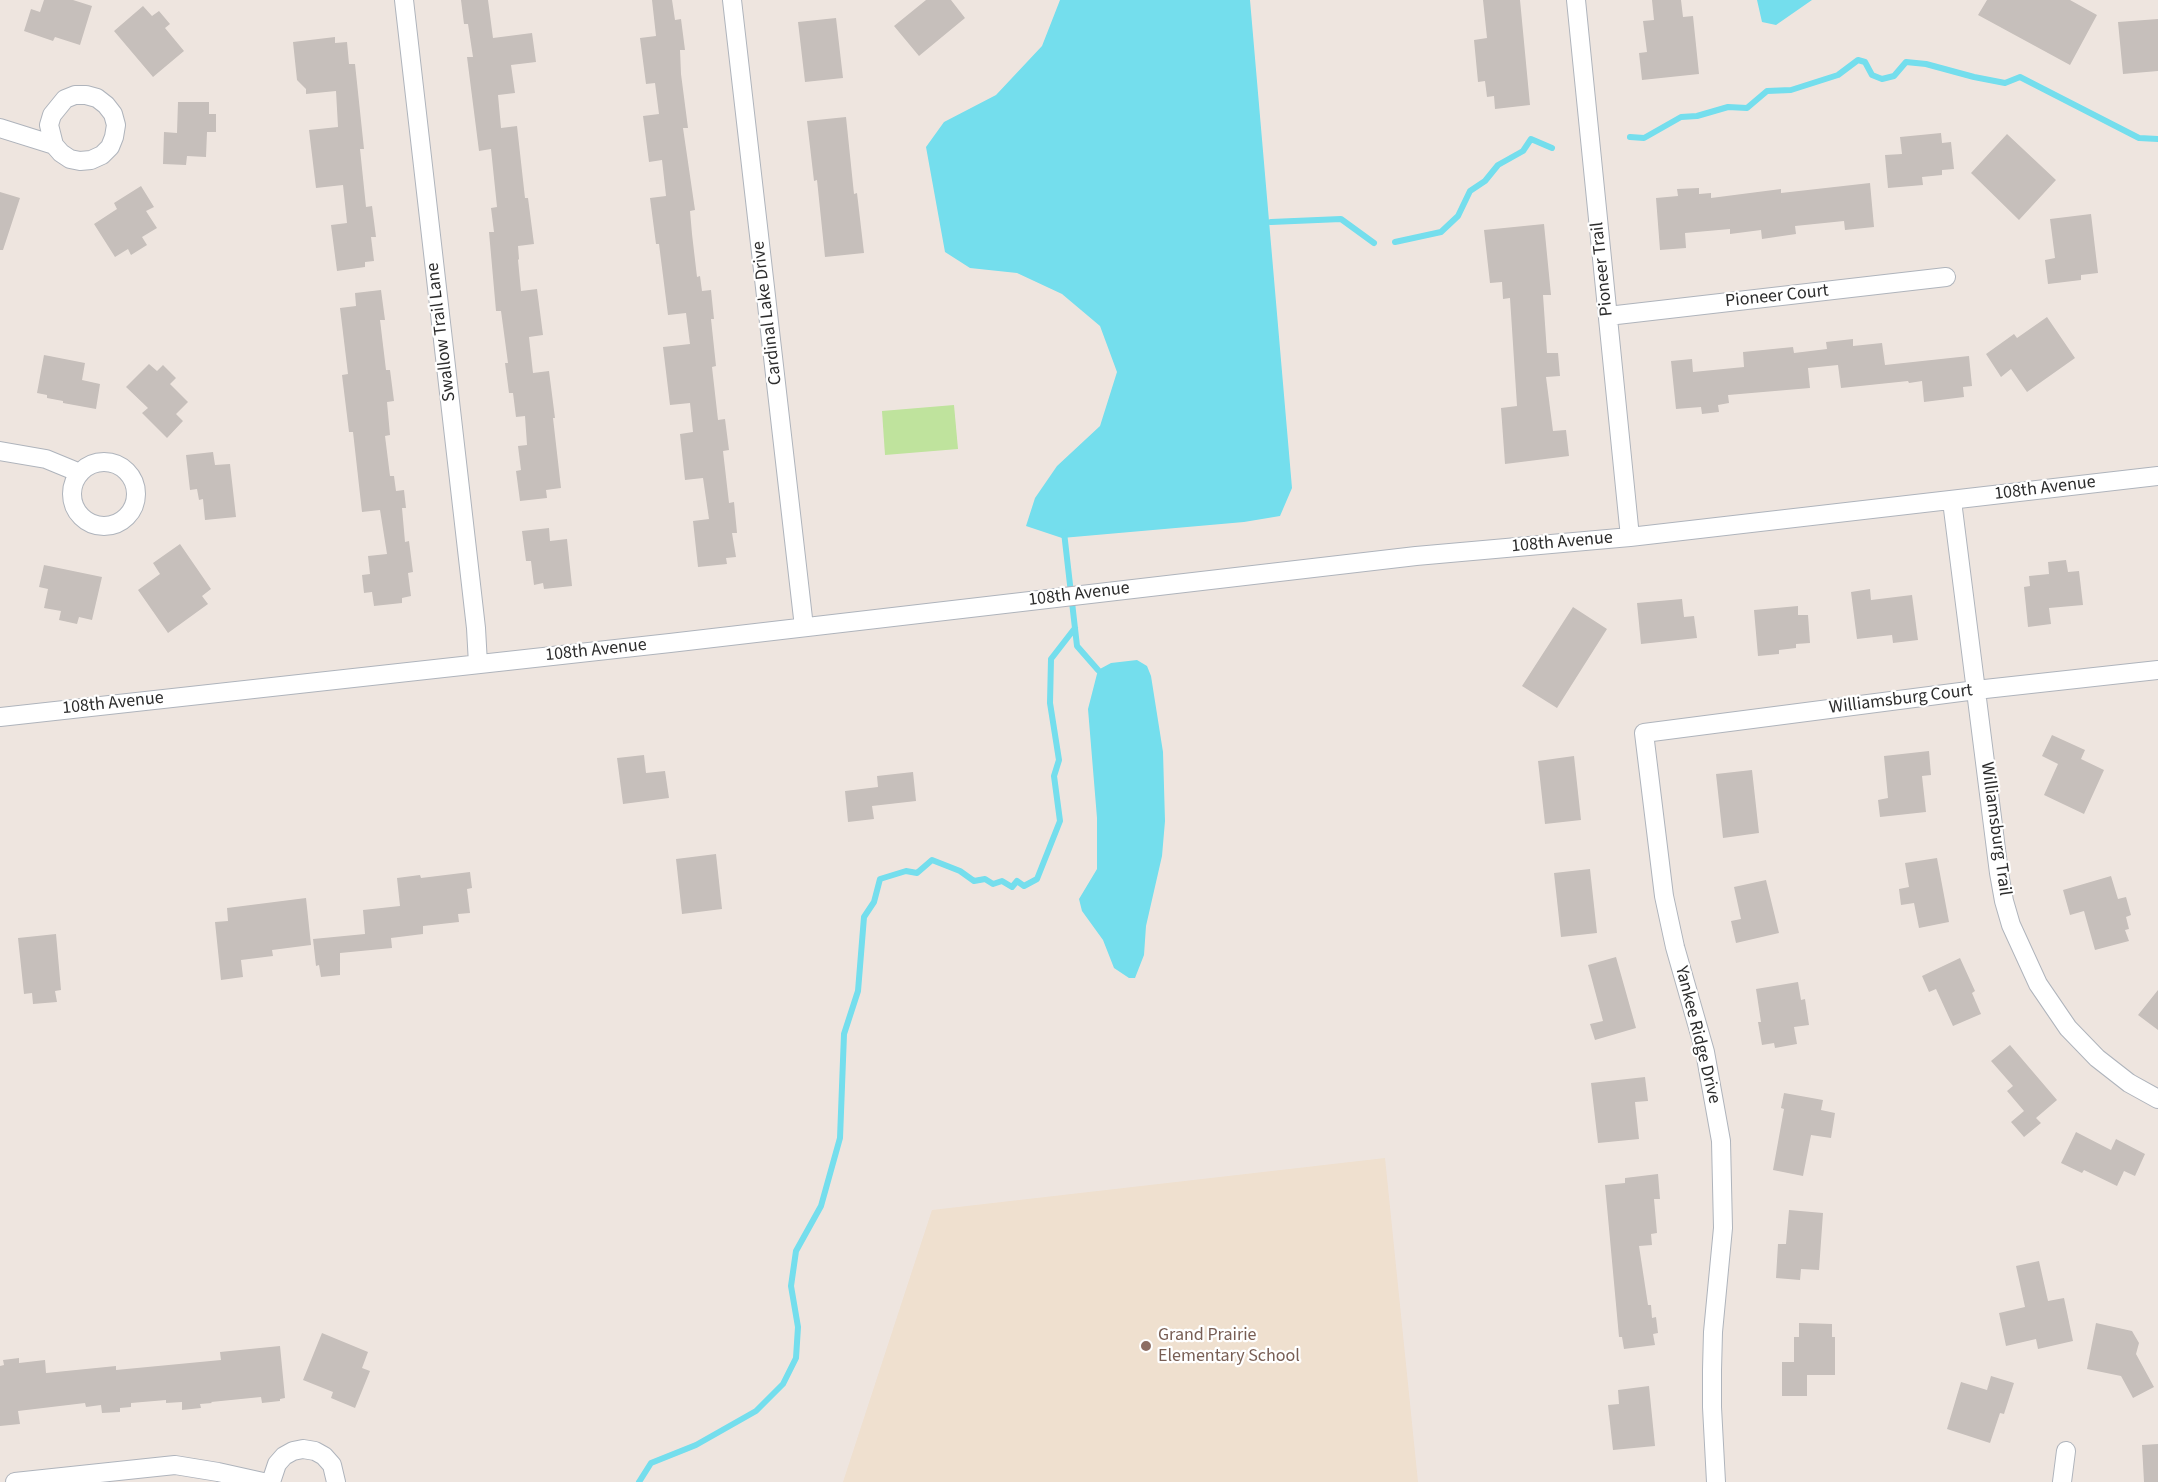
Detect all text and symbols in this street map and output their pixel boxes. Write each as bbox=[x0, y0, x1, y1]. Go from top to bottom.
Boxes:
street label: Pioneer Trail bbox=[1587, 221, 1619, 317]
street label: Cardinal Lake Drive bbox=[748, 240, 788, 386]
street label: Swallow Trail Lane bbox=[423, 261, 461, 403]
street label: Pioneer Court bbox=[1724, 281, 1830, 313]
street label: 108th Avenue bbox=[1993, 472, 2097, 506]
street label: 108th Avenue bbox=[1510, 528, 1614, 558]
street label: 108th Avenue bbox=[1027, 578, 1131, 612]
street label: 108th Avenue bbox=[544, 635, 648, 667]
street label: Williamsburg Court bbox=[1828, 680, 1974, 720]
street label: 108th Avenue bbox=[61, 688, 165, 720]
street label: Williamsburg Trail bbox=[1975, 761, 2015, 897]
street label: Yankee Ridge Drive bbox=[1669, 964, 1725, 1106]
place label: Grand Prairie Elementary School bbox=[1158, 1325, 1300, 1368]
marker: Grand Prairie Elementary School bbox=[1139, 1339, 1153, 1353]

